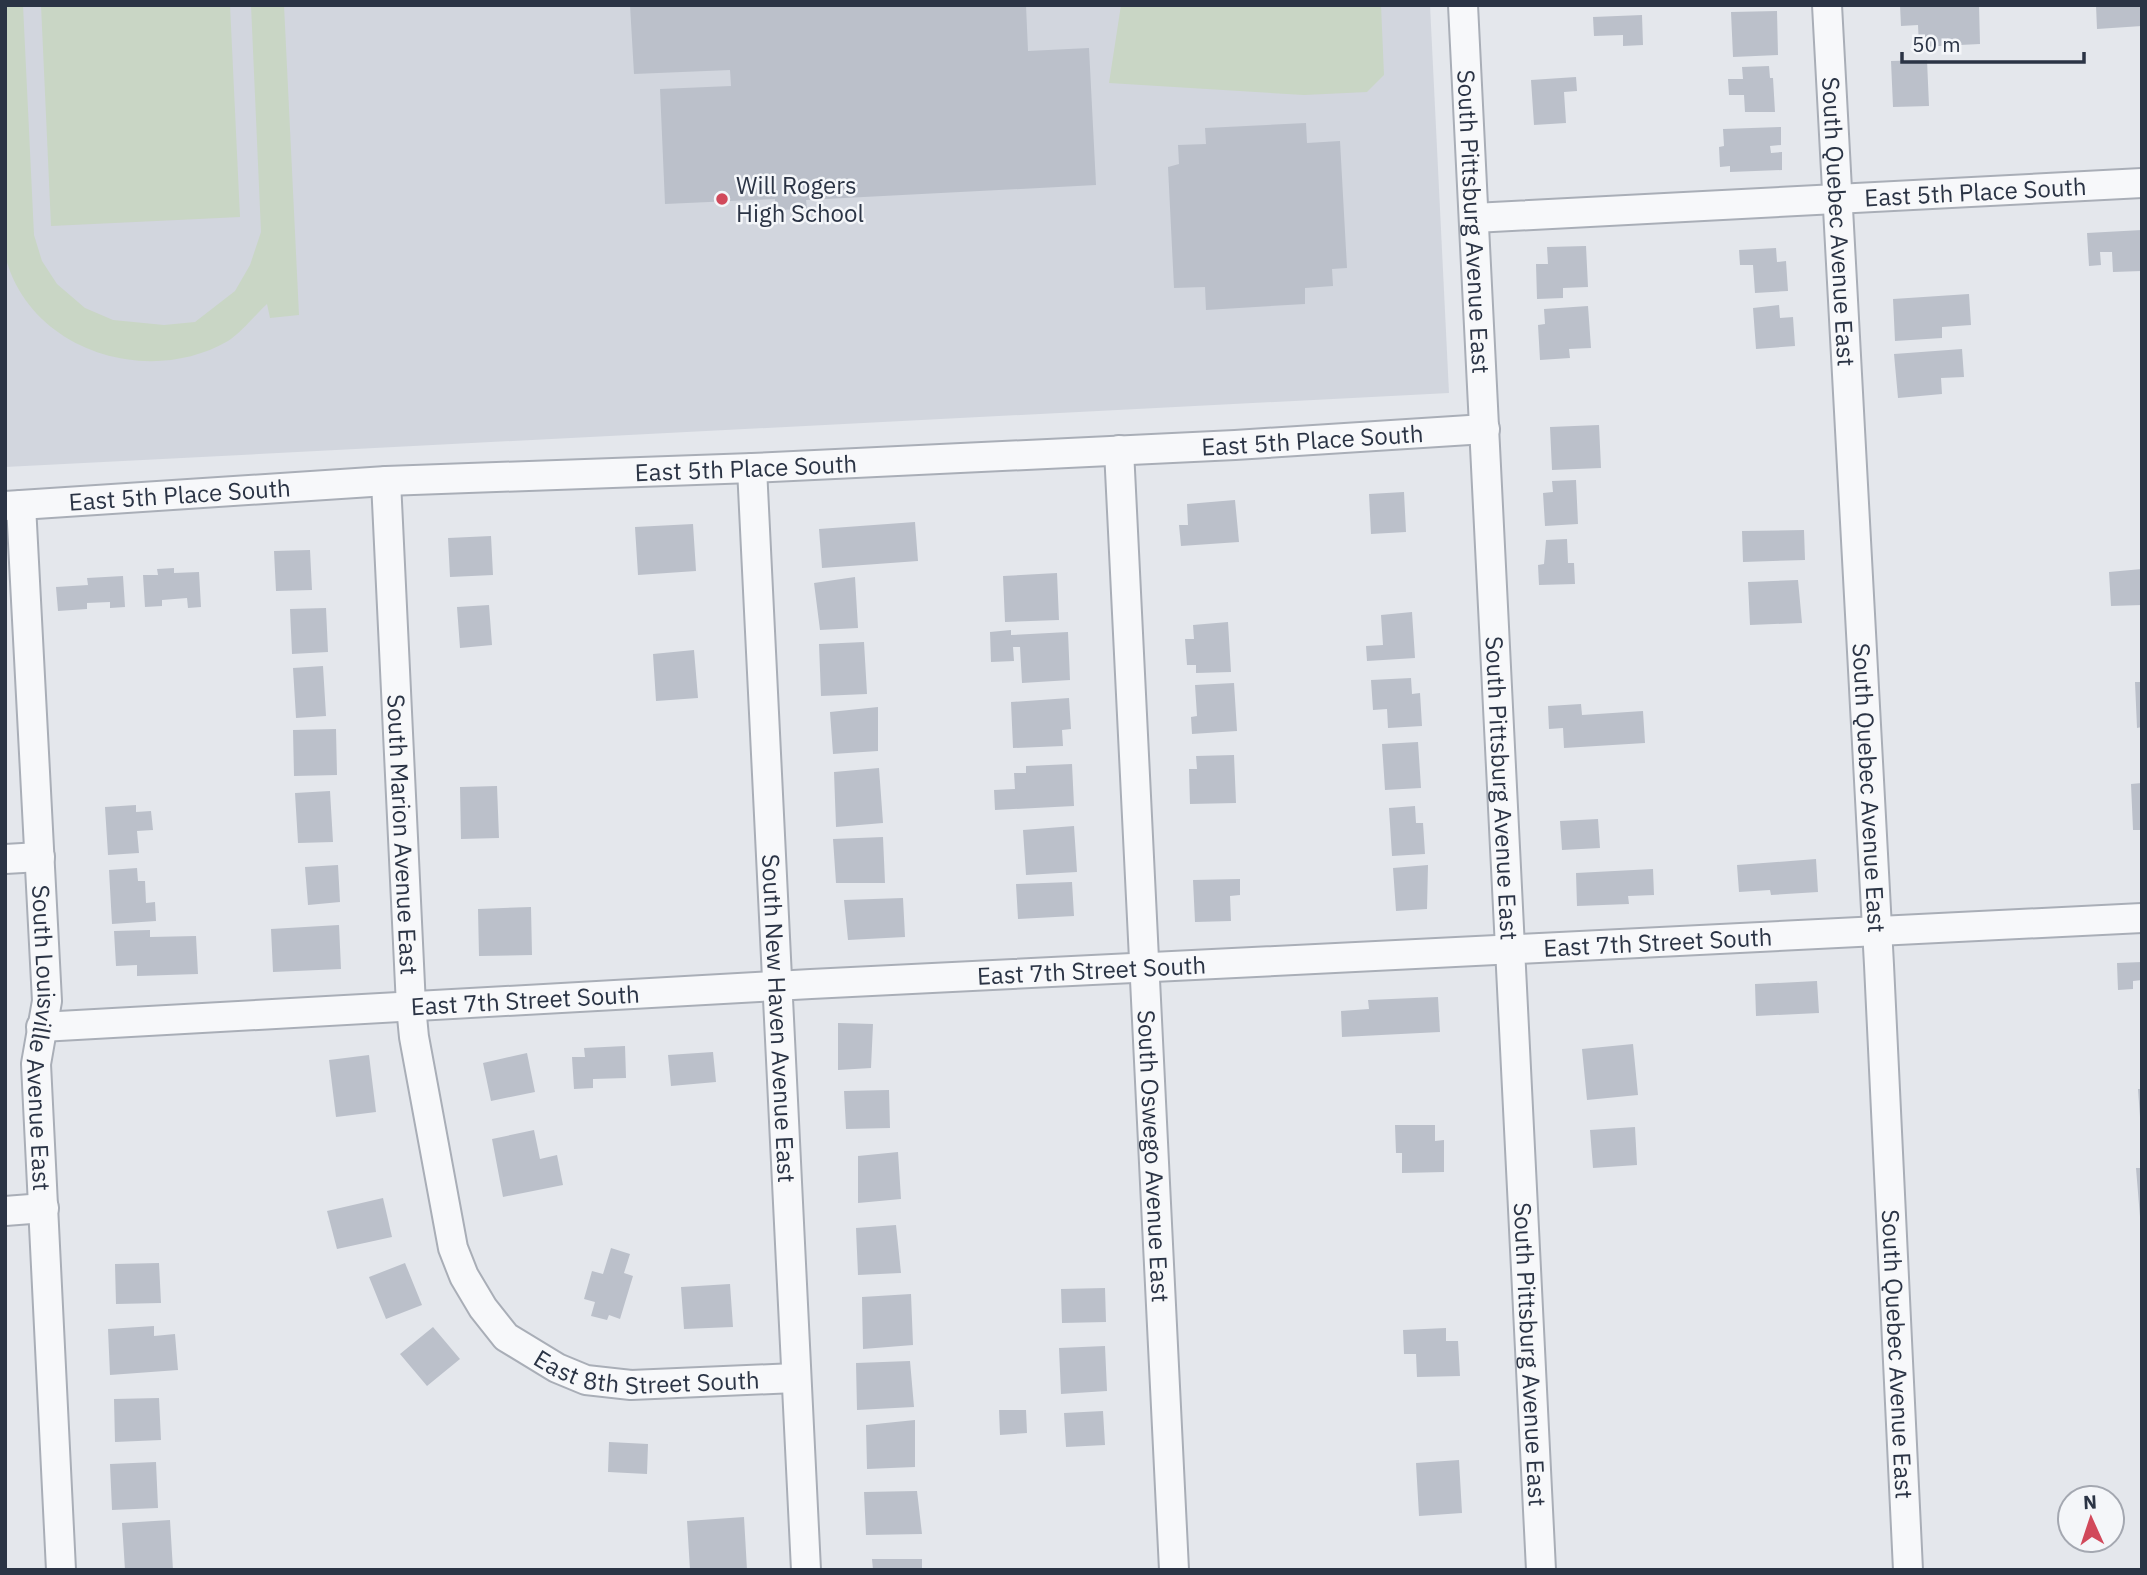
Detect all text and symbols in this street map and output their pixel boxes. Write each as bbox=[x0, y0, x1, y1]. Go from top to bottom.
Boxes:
scale bar bbox=[1902, 21, 2084, 65]
text: 50 m bbox=[1912, 30, 1961, 58]
street label: South Pittsburg Avenue East bbox=[1450, 69, 1497, 375]
street label: South Quebec Avenue East bbox=[1815, 76, 1863, 367]
place label: Will Rogers High School bbox=[736, 169, 864, 229]
street label: East 5th Place South bbox=[1863, 170, 2087, 214]
marker: Will Rogers High School bbox=[714, 191, 730, 207]
street label: East 5th Place South bbox=[1200, 417, 1424, 463]
street label: East 5th Place South bbox=[634, 447, 858, 488]
street label: East 5th Place South bbox=[68, 471, 292, 518]
street label: South Pittsburg Avenue East bbox=[1478, 635, 1526, 941]
street label: South Quebec Avenue East bbox=[1846, 642, 1893, 934]
street label: South Marion Avenue East bbox=[380, 693, 426, 976]
street label: South New Haven Avenue East bbox=[755, 853, 803, 1184]
street label: South Louisville Avenue East bbox=[20, 884, 63, 1192]
street label: East 7th Street South bbox=[1542, 920, 1773, 964]
street label: East 7th Street South bbox=[976, 948, 1207, 992]
street label: East 7th Street South bbox=[410, 978, 641, 1022]
street label: South Oswego Avenue East bbox=[1131, 1009, 1177, 1303]
street label: South Pittsburg Avenue East bbox=[1507, 1201, 1554, 1507]
street label: South Quebec Avenue East bbox=[1875, 1208, 1921, 1500]
street label: East 8th Street South bbox=[528, 1342, 760, 1401]
north arrow bbox=[2056, 1484, 2126, 1554]
text: N bbox=[2083, 1490, 2098, 1514]

